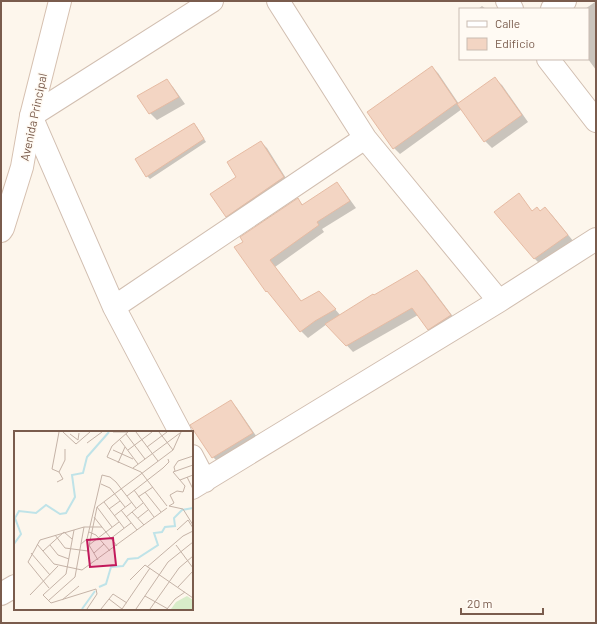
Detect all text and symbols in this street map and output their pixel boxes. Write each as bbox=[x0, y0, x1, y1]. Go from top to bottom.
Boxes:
legend bbox=[459, 8, 589, 60]
text: Calle bbox=[495, 16, 520, 30]
text: Edificio bbox=[495, 36, 535, 50]
street label: Avenida Principal bbox=[17, 72, 49, 162]
inset map bbox=[14, 431, 193, 610]
scale bar bbox=[461, 590, 543, 616]
text: 20 m bbox=[467, 596, 493, 610]

